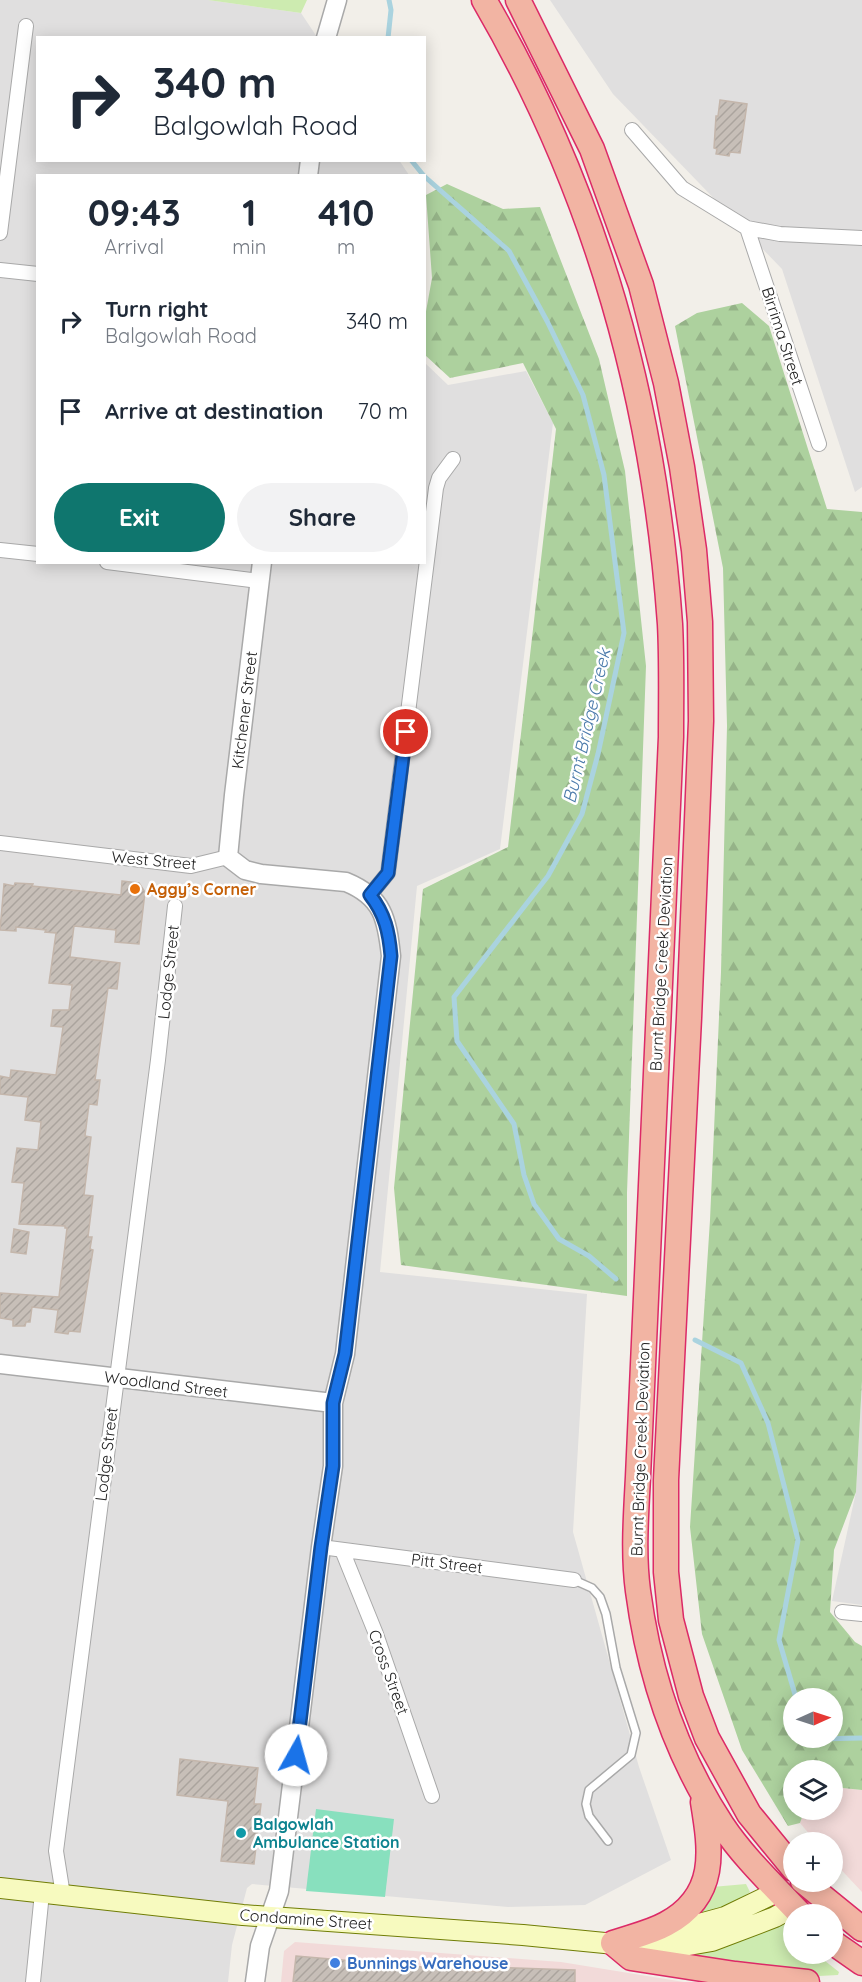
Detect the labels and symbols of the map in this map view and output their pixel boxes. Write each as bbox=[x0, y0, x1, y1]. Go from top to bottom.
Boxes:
street label: Birrima Street bbox=[758, 284, 808, 388]
water label: Burnt Bridge Creek bbox=[558, 645, 616, 805]
street label: Kitchener Street bbox=[227, 650, 261, 770]
pin bbox=[380, 706, 431, 757]
street label: West Street bbox=[111, 846, 197, 874]
street label: Burnt Bridge Creek Deviation bbox=[645, 856, 677, 1072]
place label: Aggy’s Corner bbox=[147, 879, 257, 899]
marker: Aggy’s Corner bbox=[128, 882, 142, 896]
street label: Lodge Street bbox=[153, 924, 183, 1020]
street label: Burnt Bridge Creek Deviation bbox=[626, 1341, 654, 1557]
street label: Woodland Street bbox=[103, 1366, 229, 1402]
street label: Lodge Street bbox=[90, 1406, 122, 1502]
street label: Pitt Street bbox=[410, 1549, 484, 1577]
street label: Cross Street bbox=[364, 1627, 414, 1717]
north arrow bbox=[783, 1688, 843, 1748]
position arrow bbox=[264, 1723, 328, 1787]
place label: Balgowlah Ambulance Station bbox=[253, 1814, 400, 1852]
marker: Balgowlah Ambulance Station bbox=[234, 1826, 248, 1840]
street label: Condamine Street bbox=[239, 1904, 373, 1934]
place label: Bunnings Warehouse bbox=[347, 1953, 508, 1973]
marker: Bunnings Warehouse bbox=[328, 1956, 342, 1970]

